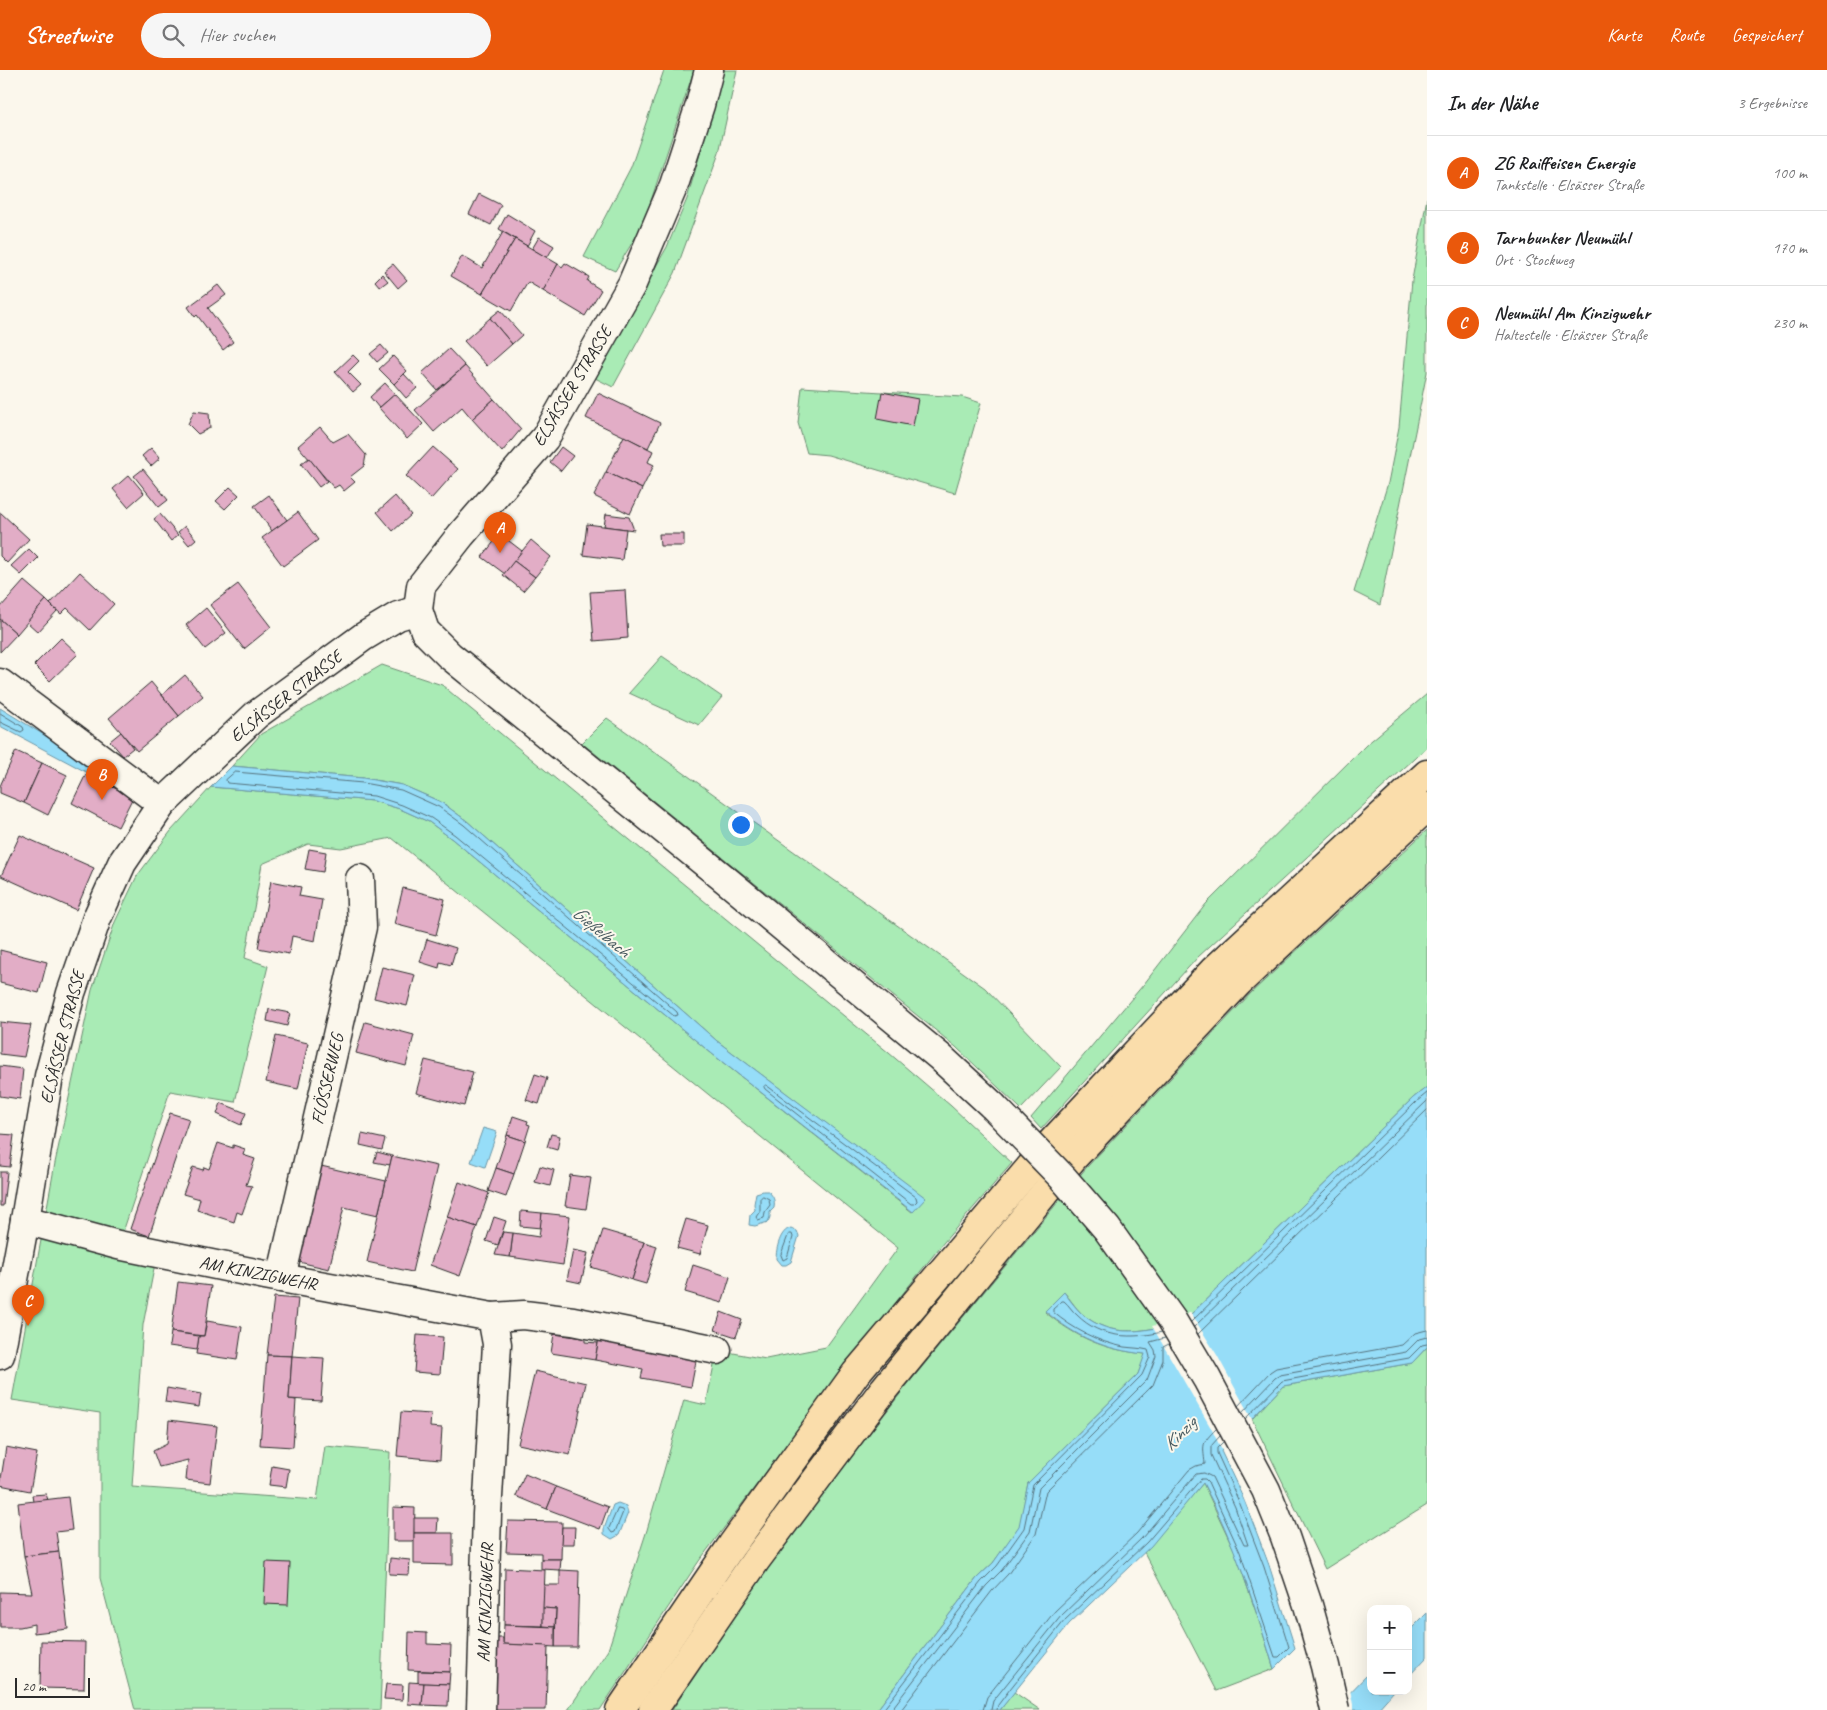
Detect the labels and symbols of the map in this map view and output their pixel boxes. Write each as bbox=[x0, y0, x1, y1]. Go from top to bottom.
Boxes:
street label: ELSÄSSER STRASSE bbox=[527, 320, 618, 450]
pin: A bbox=[484, 512, 516, 553]
street label: ELSÄSSER STRASSE bbox=[226, 644, 348, 747]
pin: B bbox=[86, 759, 118, 800]
your location bbox=[728, 812, 754, 838]
water label: Gießelbach bbox=[568, 901, 637, 964]
street label: ELSÄSSER STRASSE bbox=[35, 966, 90, 1106]
street label: FLÖSSERWEG bbox=[306, 1030, 349, 1126]
street label: AM KINZIGWEHR bbox=[198, 1251, 320, 1296]
pin: C bbox=[12, 1285, 44, 1326]
water label: Kinzig bbox=[1158, 1410, 1203, 1456]
street label: AM KINZIGWEHR bbox=[472, 1541, 498, 1663]
scale bar bbox=[15, 1675, 90, 1698]

